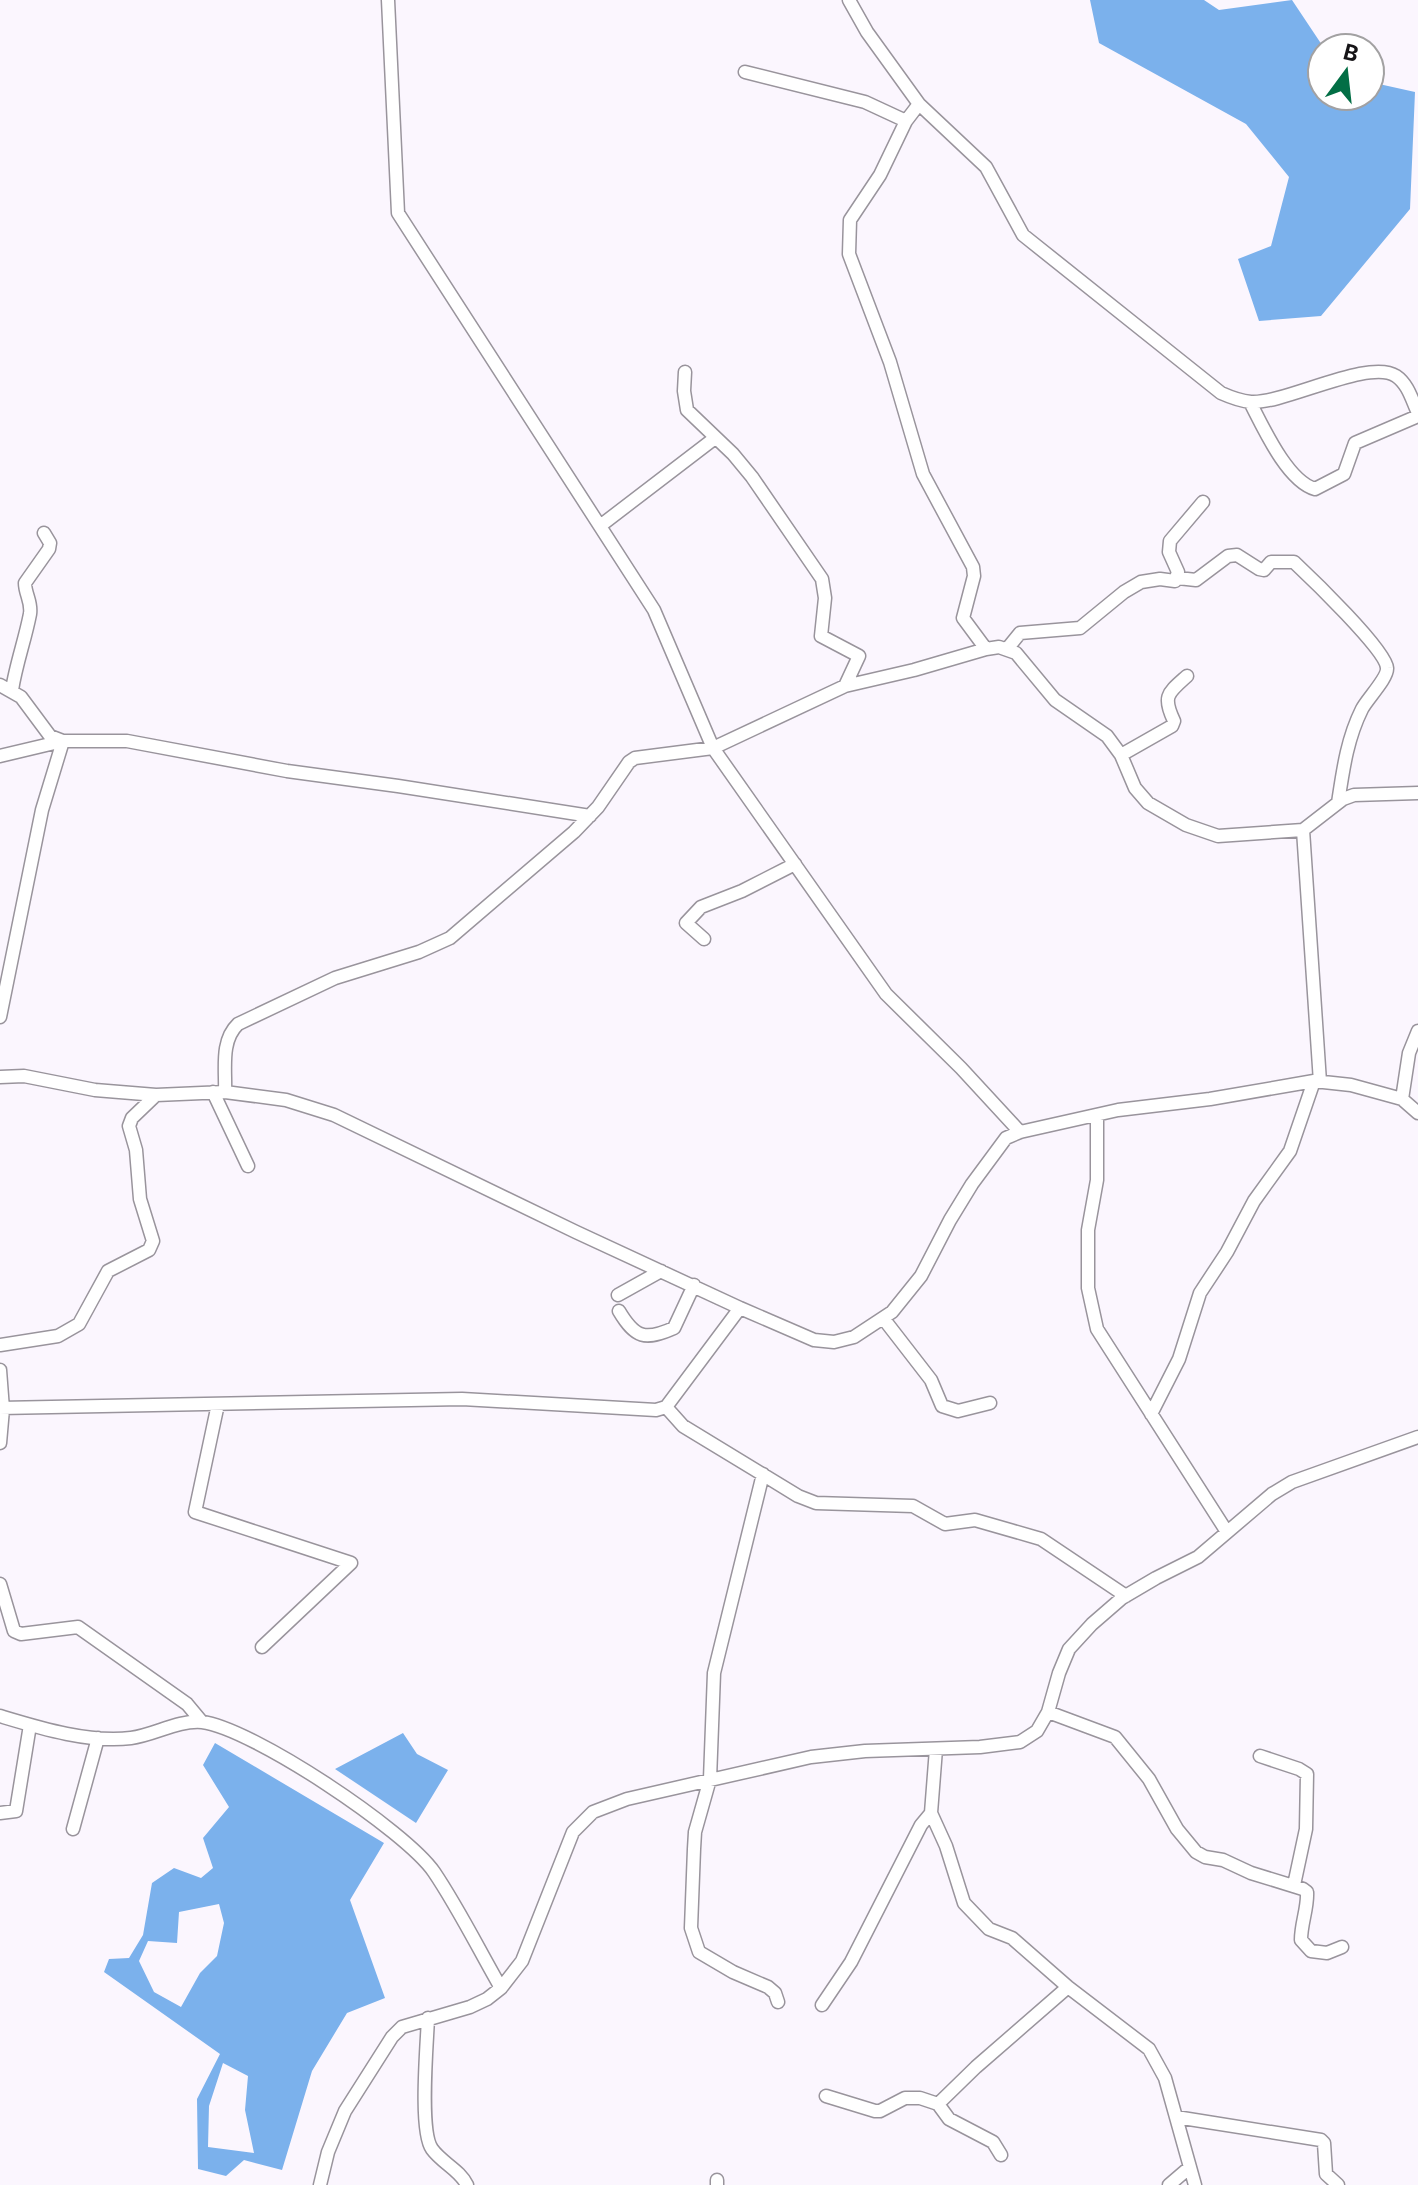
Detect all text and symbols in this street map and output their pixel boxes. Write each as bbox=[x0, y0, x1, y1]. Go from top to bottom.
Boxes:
north arrow bbox=[1306, 32, 1386, 112]
text: B bbox=[1341, 38, 1362, 67]

